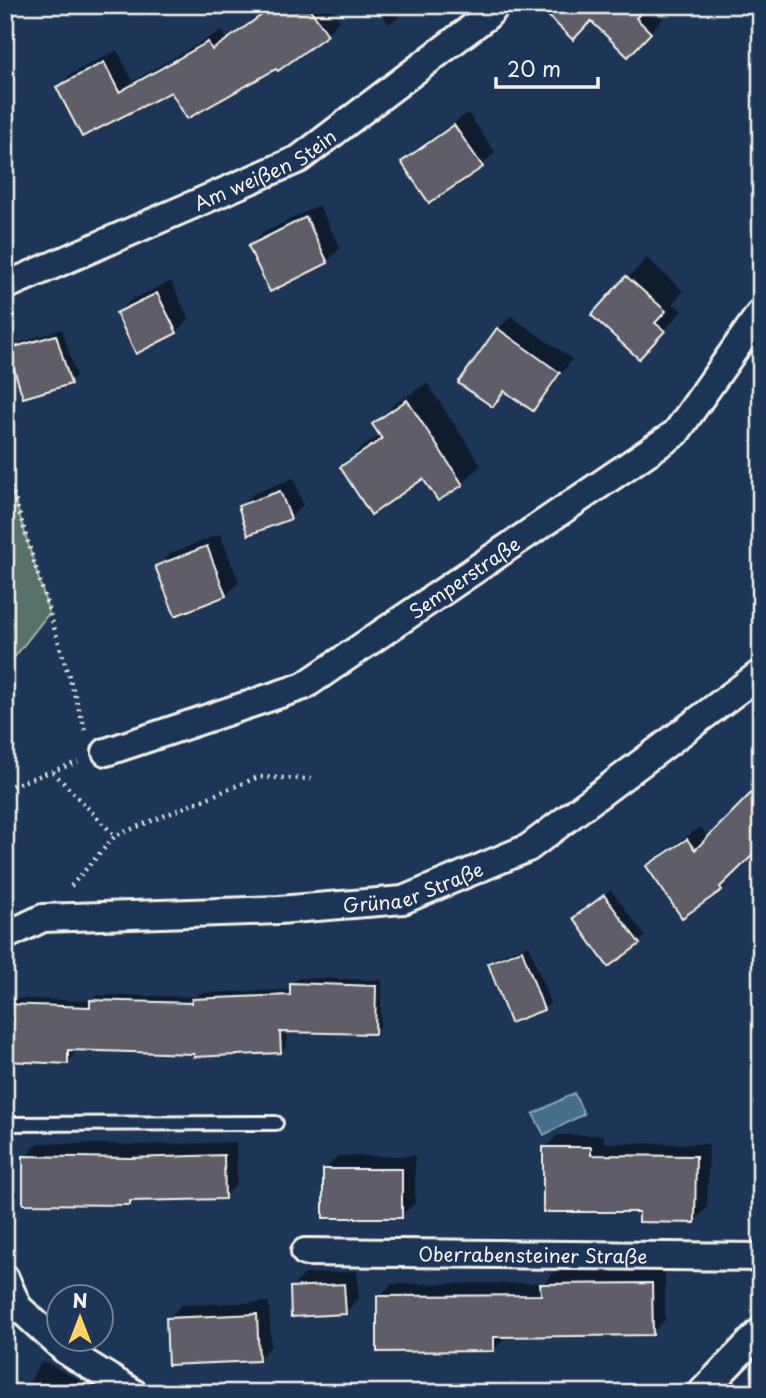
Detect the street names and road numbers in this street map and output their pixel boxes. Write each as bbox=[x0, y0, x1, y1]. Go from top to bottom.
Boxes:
street label: Am weißen Stein bbox=[189, 122, 342, 217]
street label: Semperstraße bbox=[403, 529, 525, 625]
street label: Grünaer Straße bbox=[342, 854, 487, 919]
street label: Oberrabensteiner Straße bbox=[418, 1239, 648, 1270]

